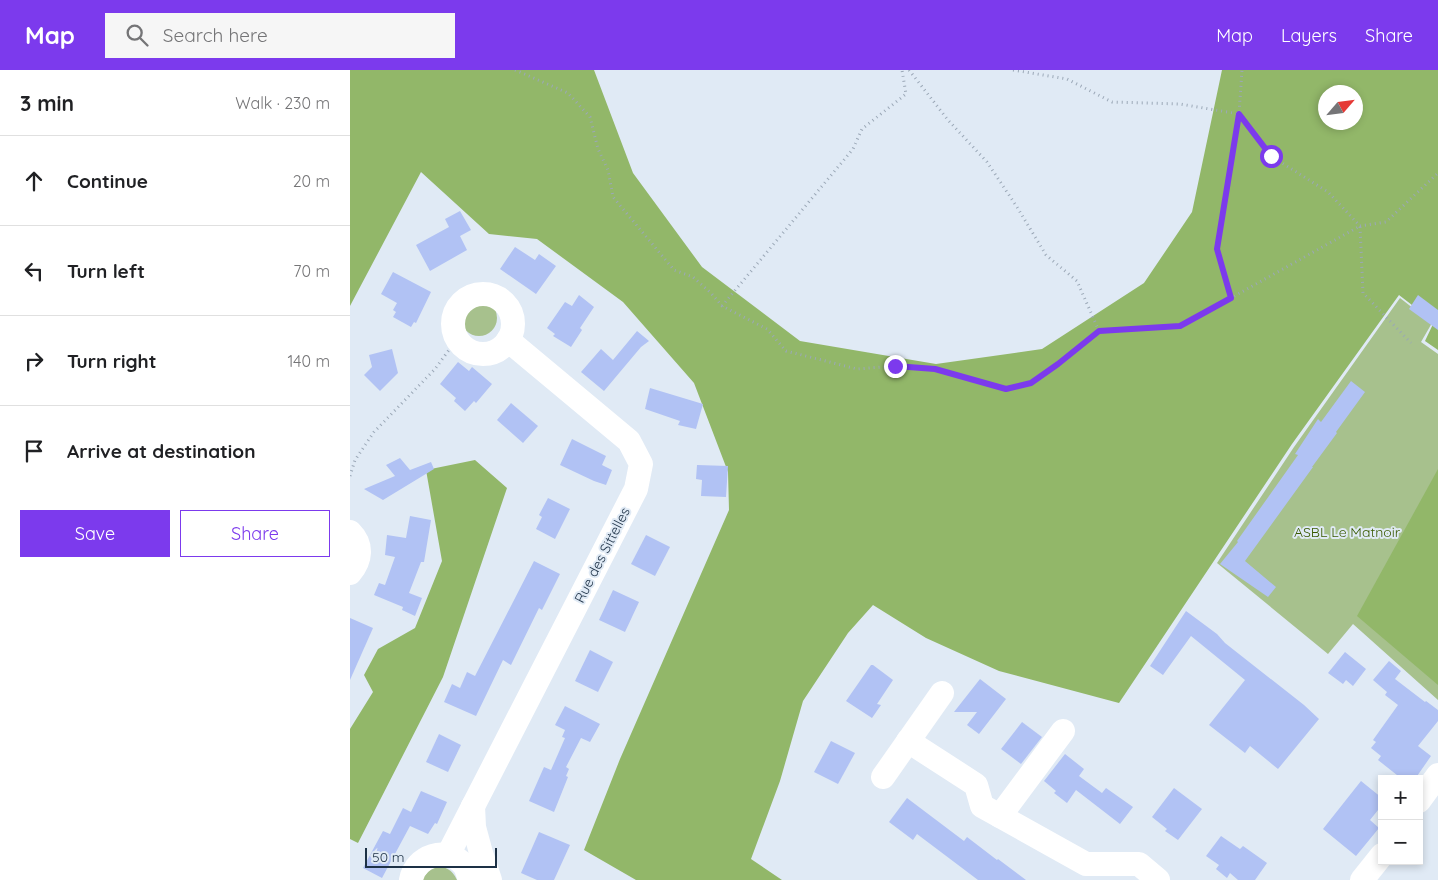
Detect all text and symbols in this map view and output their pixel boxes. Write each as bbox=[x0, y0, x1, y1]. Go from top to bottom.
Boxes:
search box bbox=[105, 13, 455, 58]
text: Map bbox=[25, 20, 75, 50]
icon: search bbox=[123, 21, 151, 49]
text: Search here bbox=[163, 23, 268, 47]
text: Map bbox=[1216, 24, 1253, 47]
text: Layers bbox=[1281, 24, 1337, 47]
text: Share bbox=[1365, 24, 1413, 47]
north arrow bbox=[1318, 85, 1363, 130]
text: 3 min bbox=[20, 90, 74, 116]
text: Walk · 230 m bbox=[235, 93, 330, 113]
route start bbox=[1260, 145, 1283, 168]
icon: ahead bbox=[20, 167, 48, 195]
text: Continue bbox=[67, 169, 148, 193]
text: 20 m bbox=[293, 171, 330, 191]
icon: left bbox=[20, 257, 48, 285]
text: Turn left bbox=[67, 259, 145, 283]
text: 70 m bbox=[293, 261, 330, 281]
icon: right bbox=[20, 347, 48, 375]
text: Turn right bbox=[67, 349, 156, 373]
text: 140 m bbox=[287, 351, 330, 371]
route end bbox=[884, 355, 907, 378]
icon: arrive bbox=[20, 437, 48, 465]
text: Arrive at destination bbox=[67, 439, 256, 463]
street label: Rue des Sittelles bbox=[570, 504, 634, 606]
button: Save bbox=[20, 510, 170, 557]
button: Share bbox=[180, 510, 330, 557]
park label: ASBL Le Matnoir bbox=[1294, 523, 1401, 541]
map controls bbox=[1378, 775, 1423, 865]
button: + bbox=[1378, 775, 1423, 820]
button: − bbox=[1378, 820, 1423, 865]
scale bar bbox=[365, 845, 498, 868]
text: 50 m bbox=[372, 848, 405, 866]

